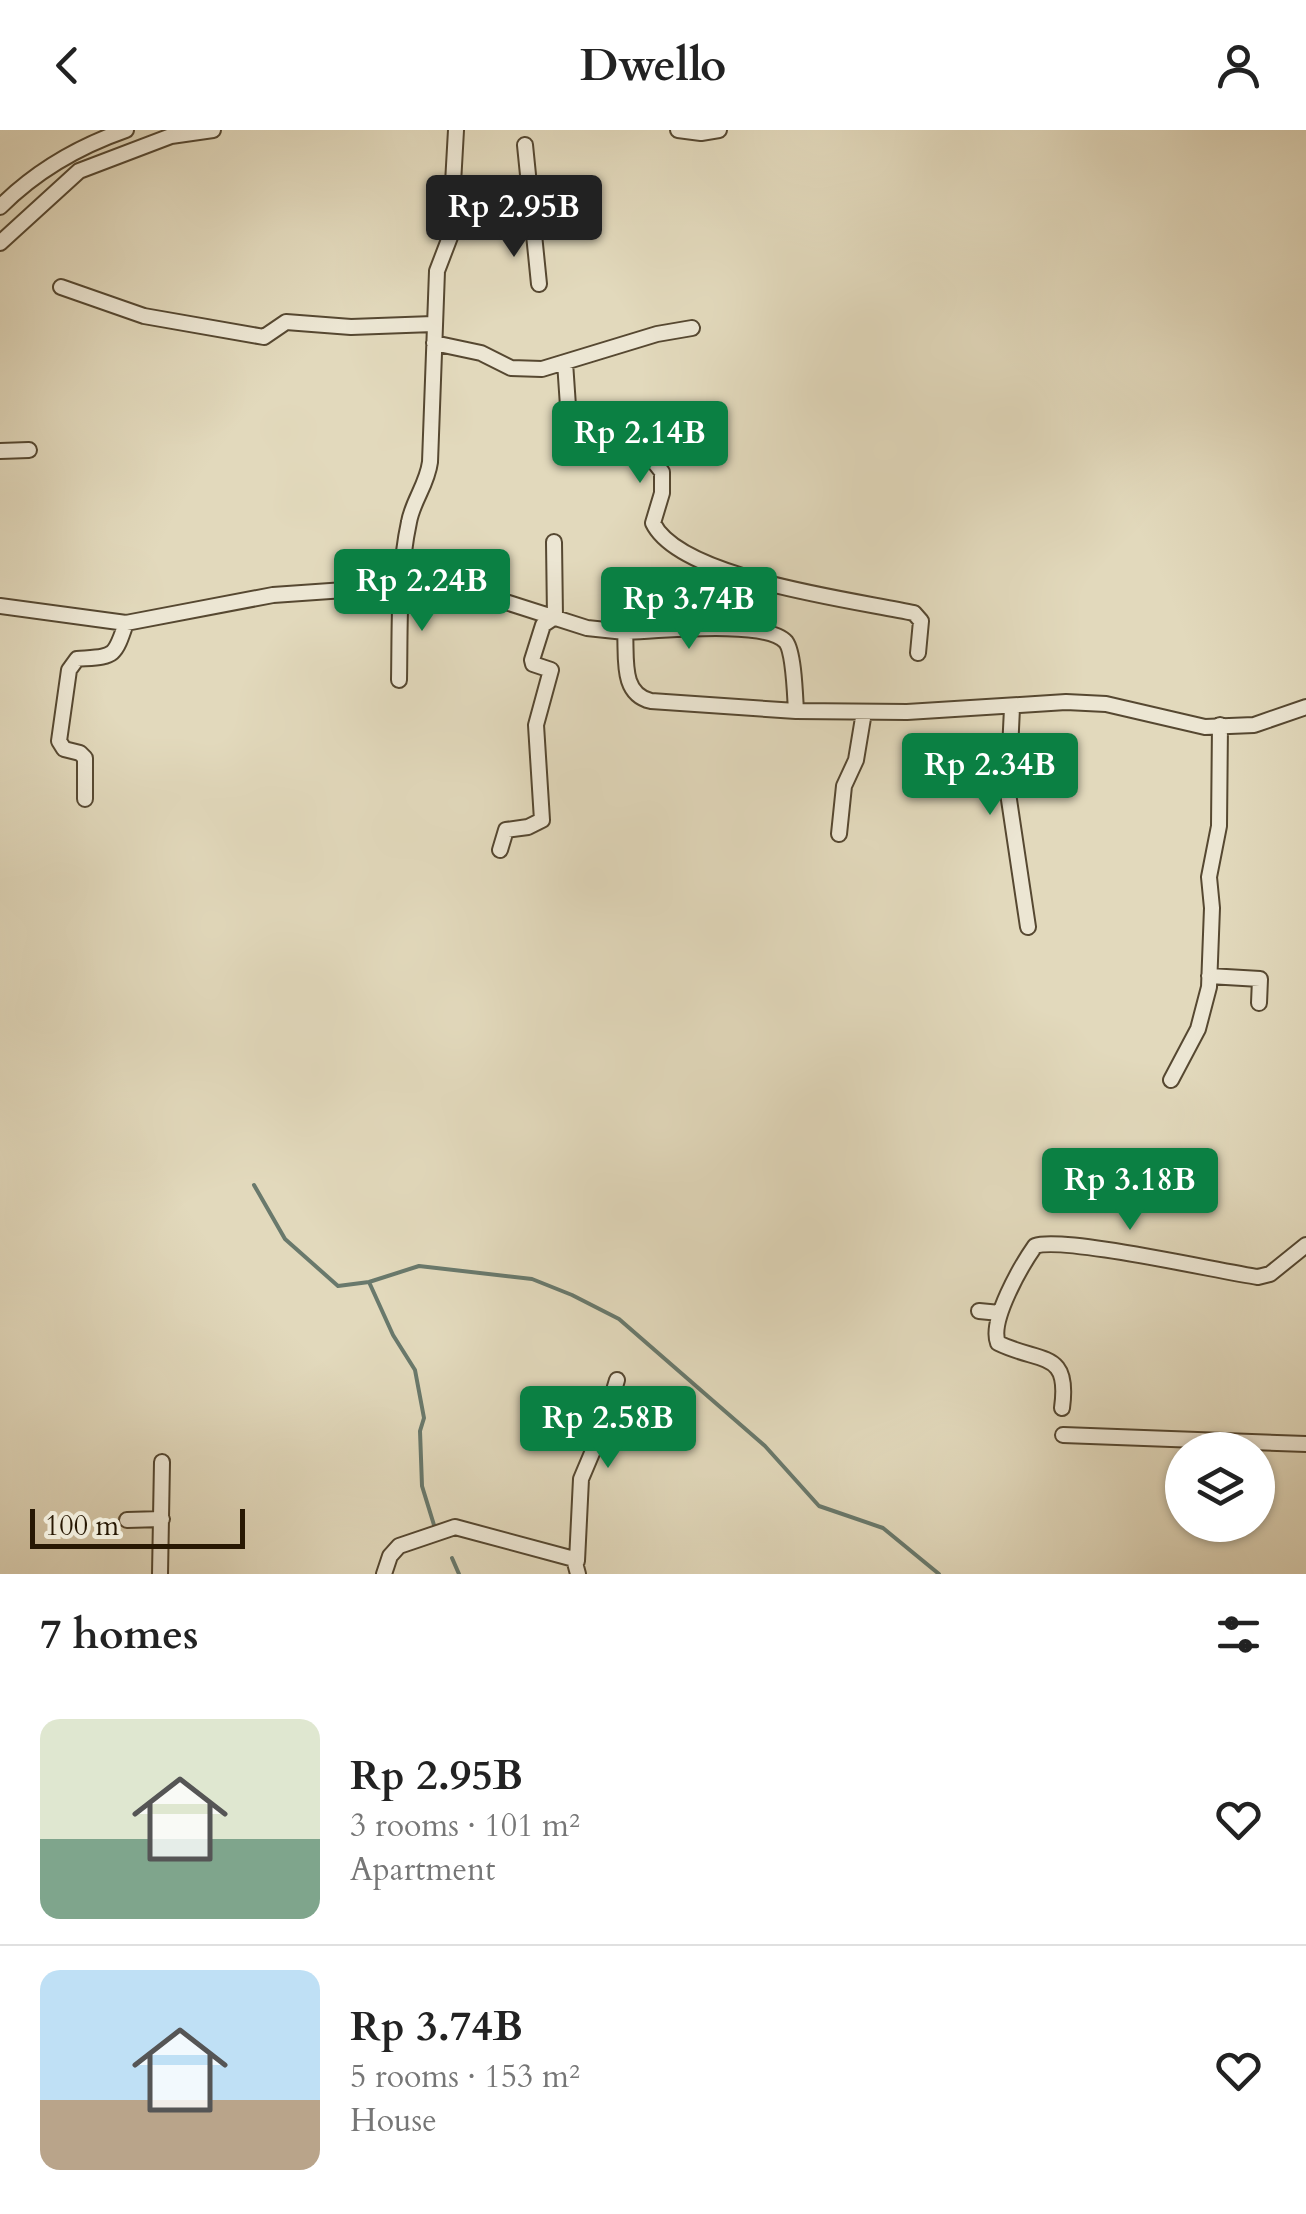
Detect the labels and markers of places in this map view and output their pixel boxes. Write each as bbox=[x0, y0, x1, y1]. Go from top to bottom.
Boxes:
pin: Rp 2.95B bbox=[411, 175, 617, 260]
pin: Rp 2.14B bbox=[537, 401, 743, 486]
pin: Rp 2.24B bbox=[319, 549, 525, 634]
pin: Rp 3.74B bbox=[586, 567, 792, 652]
pin: Rp 2.34B bbox=[887, 733, 1093, 818]
pin: Rp 3.18B bbox=[1027, 1148, 1233, 1233]
pin: Rp 2.58B bbox=[505, 1386, 711, 1471]

